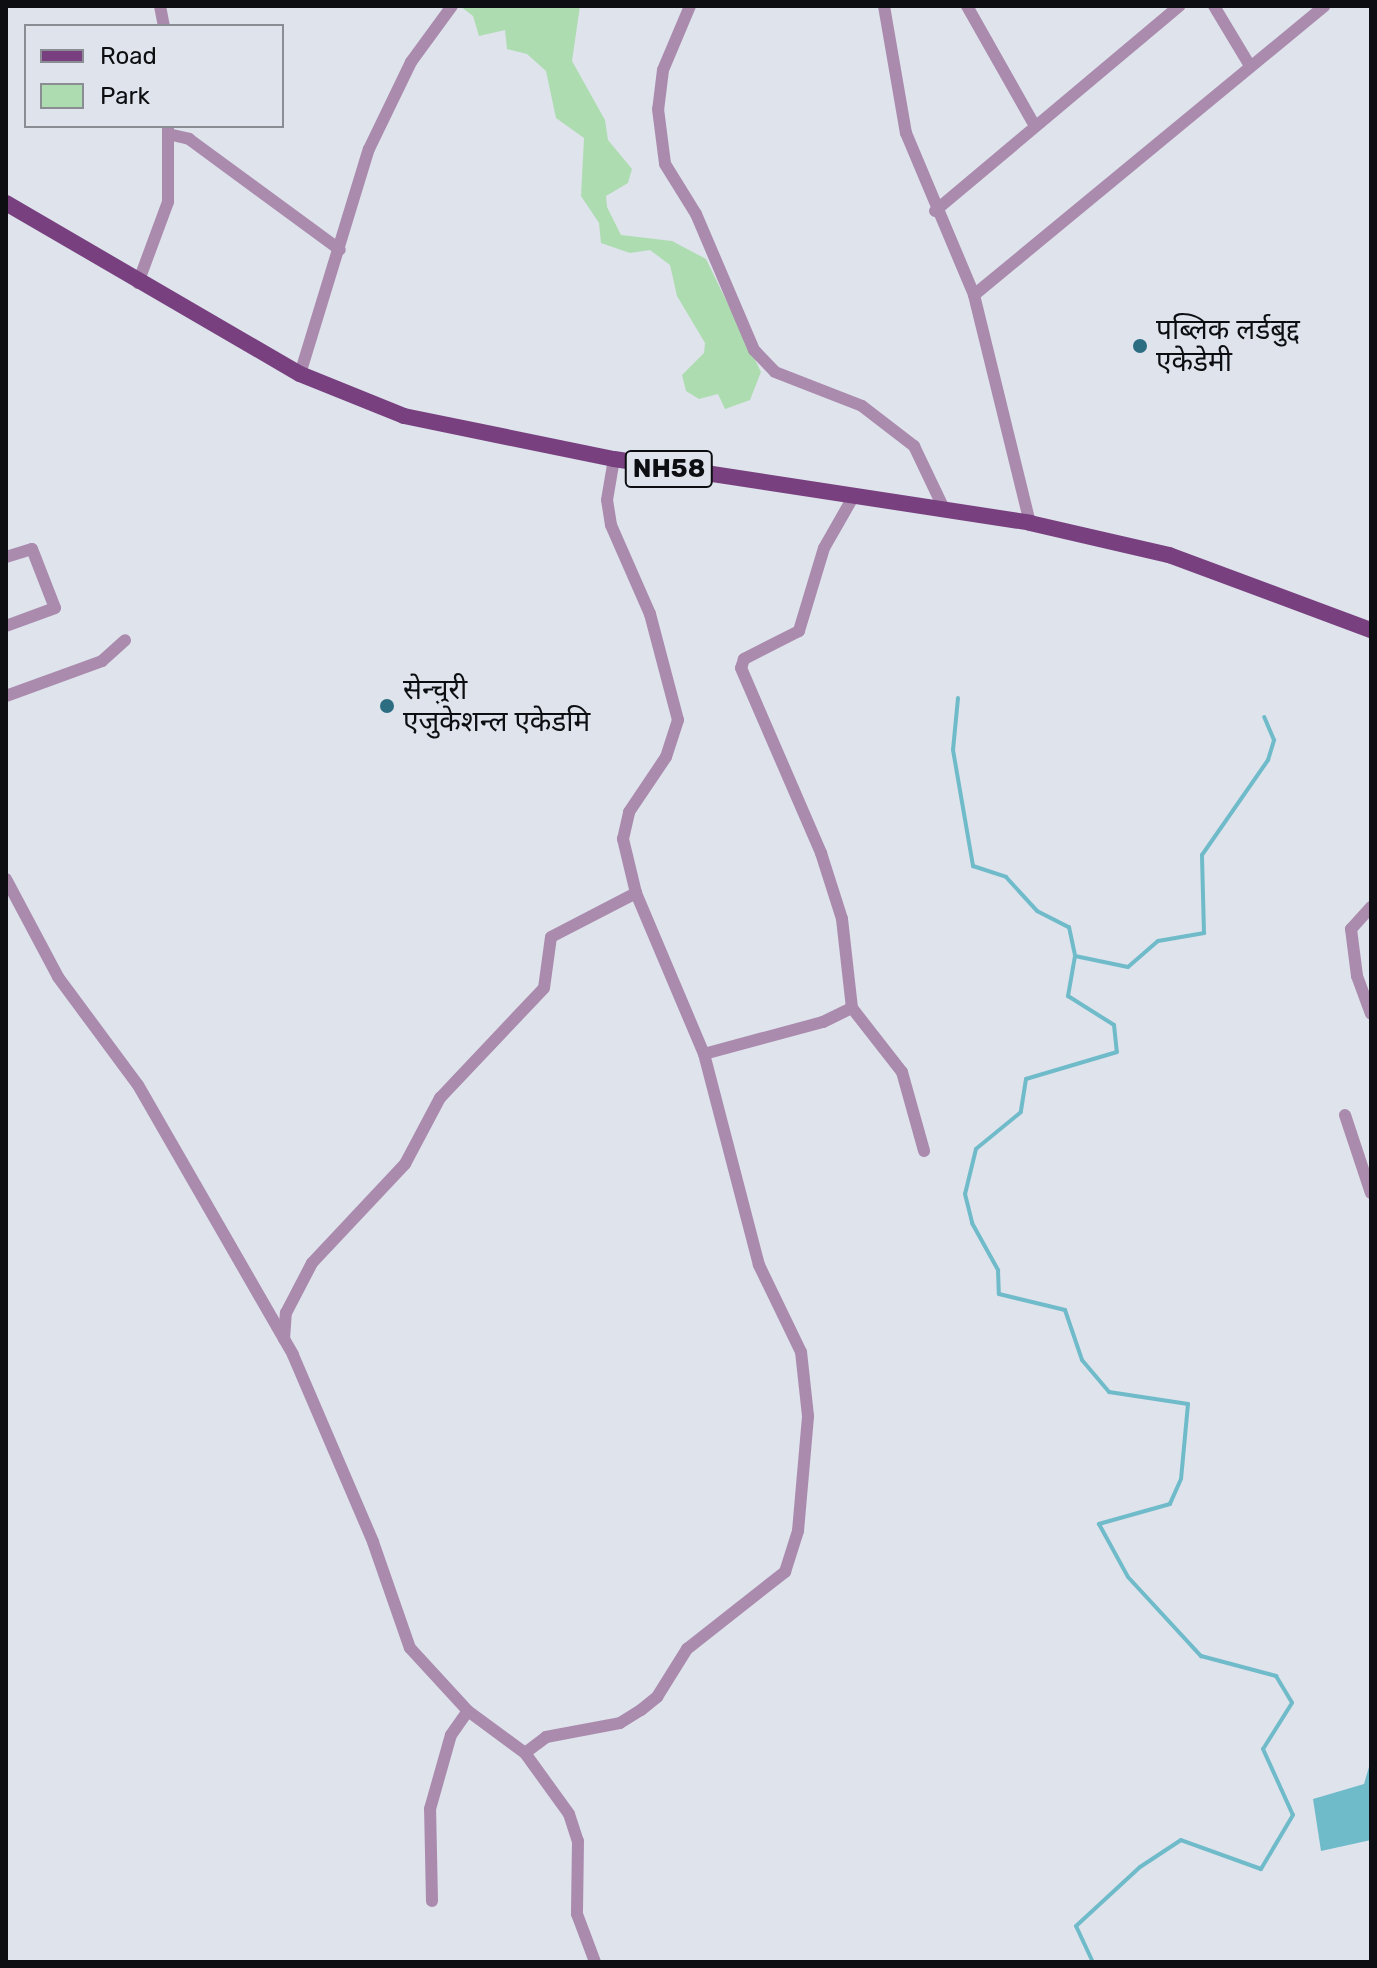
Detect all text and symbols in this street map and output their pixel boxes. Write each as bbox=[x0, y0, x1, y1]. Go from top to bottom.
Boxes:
legend bbox=[24, 24, 284, 128]
text: Road bbox=[100, 42, 157, 70]
text: Park bbox=[100, 82, 150, 110]
place label: पब्लिक लर्डबुद्द एकेडेमी bbox=[1156, 313, 1300, 379]
marker: पब्लिक लर्डबुद्द एकेडेमी bbox=[1131, 337, 1149, 355]
road number: NH58 bbox=[623, 447, 715, 491]
place label: सेन्चुरी एजुकेशन्ल एकेडमि bbox=[403, 673, 590, 739]
marker: सेन्चुरी एजुकेशन्ल एकेडमि bbox=[378, 697, 396, 715]

